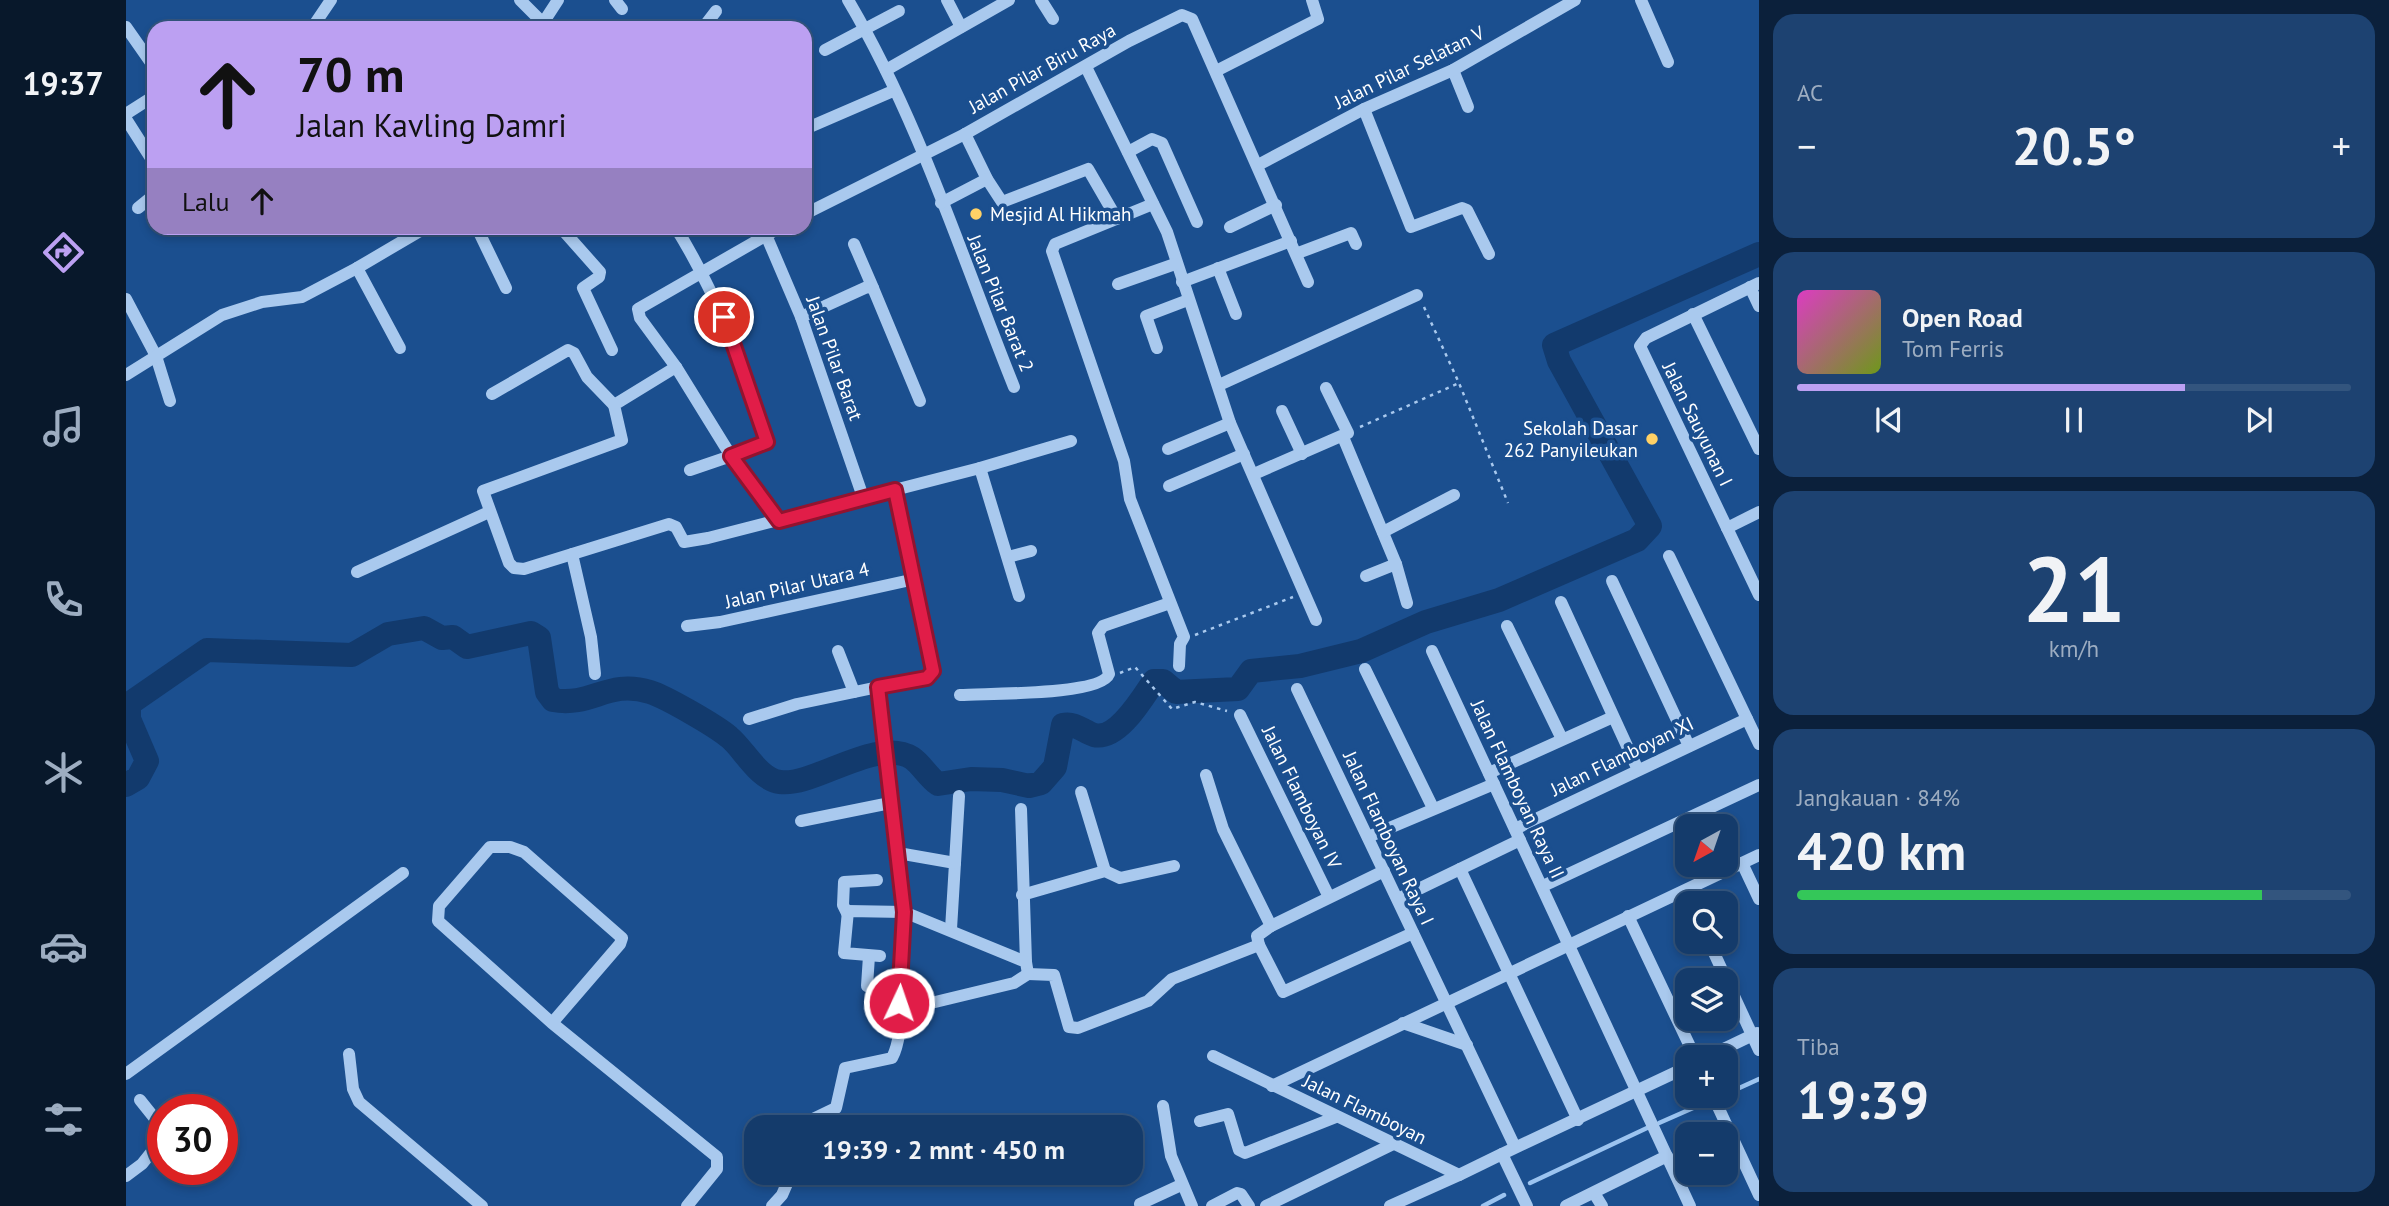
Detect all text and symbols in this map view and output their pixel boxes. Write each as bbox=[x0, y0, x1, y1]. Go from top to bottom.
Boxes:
street label: Jalan Pilar Biru Raya bbox=[963, 18, 1120, 119]
street label: Jalan Pilar Selatan V bbox=[1329, 20, 1488, 114]
text: 70 m bbox=[297, 42, 404, 106]
icon: ahead bbox=[182, 49, 273, 140]
text: 19:37 bbox=[22, 62, 104, 104]
text: AC bbox=[1797, 78, 1823, 107]
text: Jalan Kavling Damri bbox=[297, 104, 567, 146]
text: 20.5° bbox=[2012, 112, 2136, 179]
text: − bbox=[1797, 121, 1816, 170]
text: + bbox=[2332, 121, 2351, 170]
icon: ahead bbox=[243, 182, 281, 220]
text: Lalu bbox=[182, 185, 229, 218]
place label: Mesjid Al Hikmah bbox=[990, 202, 1131, 226]
marker: Mesjid Al Hikmah bbox=[968, 206, 984, 222]
icon: directions bbox=[39, 228, 88, 277]
street label: Jalan Pilar Barat 2 bbox=[962, 230, 1039, 375]
pin bbox=[694, 287, 754, 347]
street label: Jalan Pilar Barat bbox=[801, 292, 869, 424]
icon: arrive bbox=[705, 298, 743, 336]
text: Open Road bbox=[1902, 301, 2023, 334]
text: Tom Ferris bbox=[1902, 334, 2004, 363]
street label: Jalan Sauyunan I bbox=[1657, 357, 1738, 490]
icon: previous bbox=[1870, 401, 1908, 439]
icon: pause bbox=[2055, 401, 2093, 439]
icon: next bbox=[2240, 401, 2278, 439]
icon: music bbox=[39, 402, 88, 451]
place label: Sekolah Dasar 262 Panyileukan bbox=[1504, 416, 1639, 462]
marker: Sekolah Dasar 262 Panyileukan bbox=[1644, 431, 1660, 447]
text: 21 bbox=[2022, 529, 2126, 647]
street label: Jalan Pilar Utara 4 bbox=[722, 557, 871, 613]
icon: phone bbox=[39, 575, 88, 624]
text: km/h bbox=[2049, 634, 2099, 663]
street label: Jalan Flamboyan Raya II bbox=[1466, 695, 1570, 882]
street label: Jalan Flamboyan XI bbox=[1546, 711, 1697, 801]
street label: Jalan Flamboyan IV bbox=[1257, 721, 1347, 873]
street label: Jalan Flamboyan Raya I bbox=[1338, 746, 1440, 929]
icon: climate bbox=[39, 748, 88, 797]
text: Jangkauan · 84% bbox=[1797, 783, 1960, 812]
north arrow bbox=[1675, 814, 1738, 877]
map controls bbox=[1675, 814, 1738, 1185]
text: 420 km bbox=[1797, 817, 1966, 884]
button: search bbox=[1675, 891, 1738, 954]
icon: car bbox=[39, 922, 88, 971]
position arrow bbox=[862, 966, 936, 1040]
button: layers bbox=[1675, 968, 1738, 1031]
text: Tiba bbox=[1797, 1032, 1840, 1061]
button: + bbox=[1675, 1045, 1738, 1108]
text: 19:39 bbox=[1797, 1066, 1929, 1133]
street label: Jalan Flamboyan bbox=[1298, 1068, 1431, 1149]
speed limit sign: 30 bbox=[147, 1094, 238, 1185]
icon: filters bbox=[39, 1095, 88, 1144]
button: − bbox=[1675, 1122, 1738, 1185]
text: 19:39 · 2 mnt · 450 m bbox=[822, 1133, 1065, 1166]

